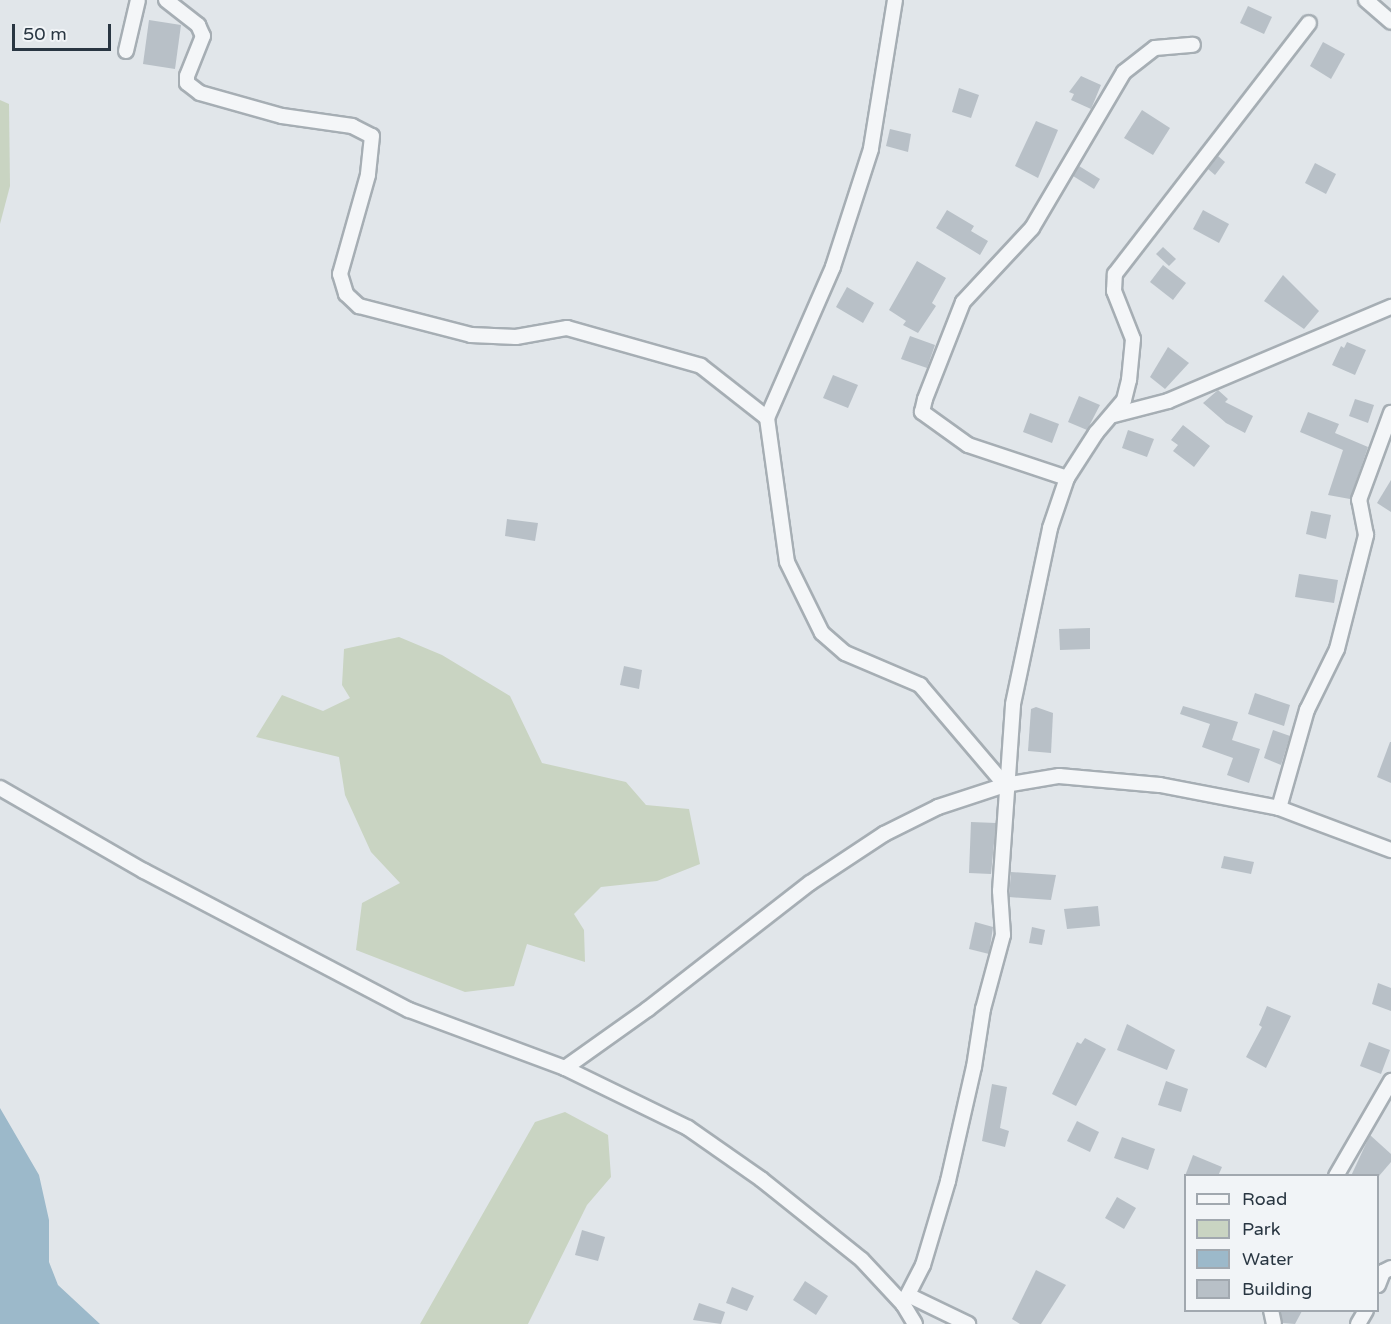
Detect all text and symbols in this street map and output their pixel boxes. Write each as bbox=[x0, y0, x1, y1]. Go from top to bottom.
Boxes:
scale bar bbox=[15, 12, 114, 50]
text: 50 m bbox=[23, 23, 67, 45]
legend bbox=[1184, 1174, 1379, 1312]
text: Road bbox=[1242, 1188, 1287, 1210]
text: Park bbox=[1242, 1218, 1280, 1240]
text: Water bbox=[1242, 1248, 1293, 1270]
text: Building bbox=[1242, 1278, 1312, 1300]

